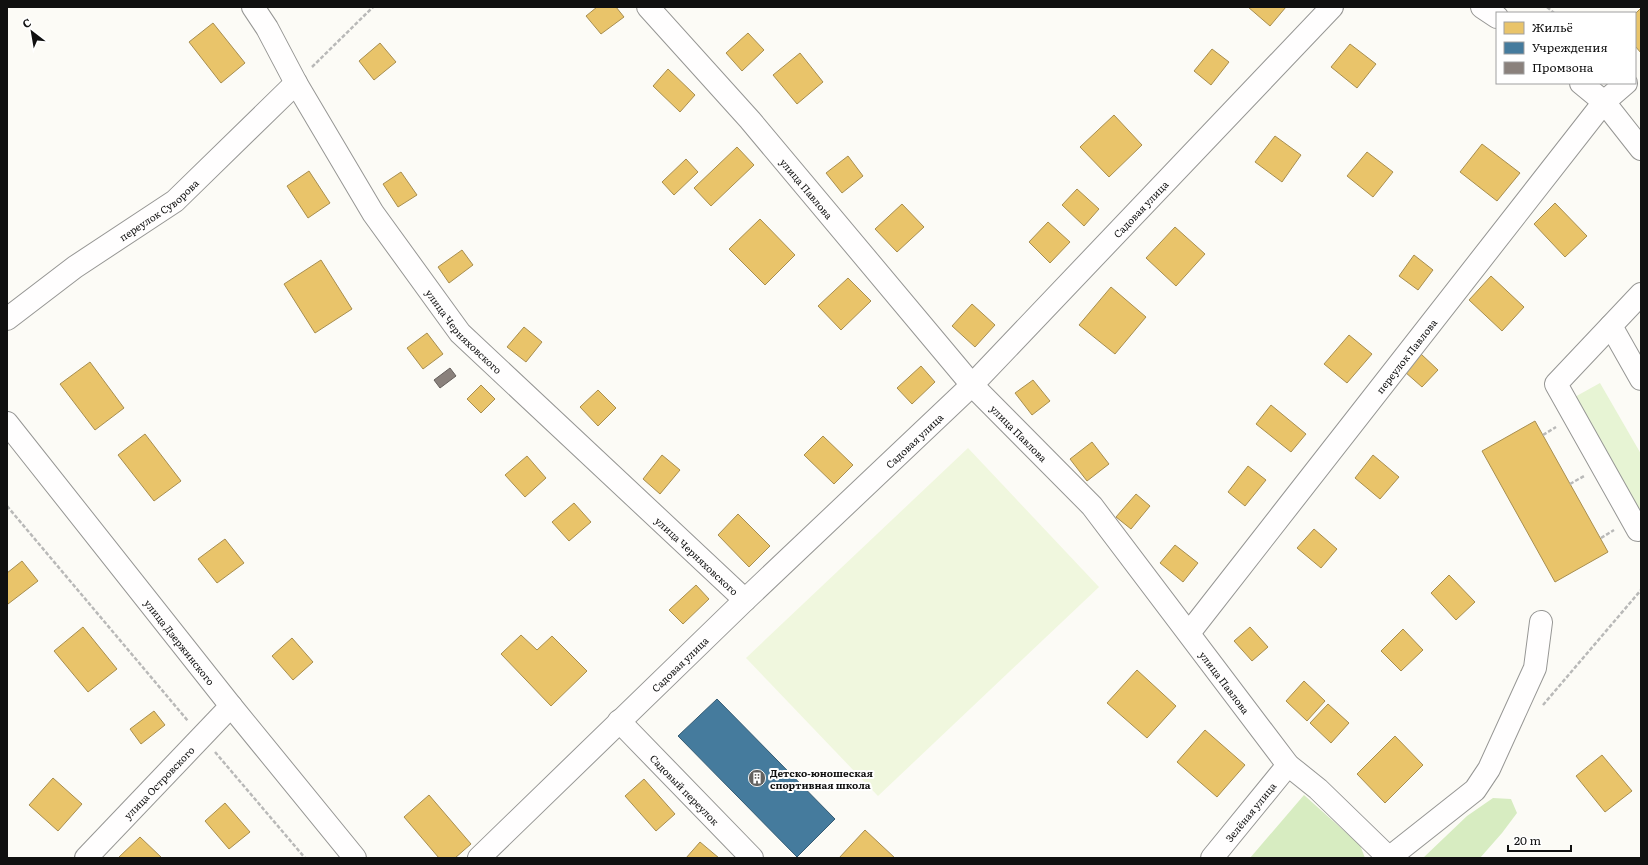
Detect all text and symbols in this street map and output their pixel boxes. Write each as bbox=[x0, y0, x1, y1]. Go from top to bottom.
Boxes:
north arrow bbox=[12, 12, 52, 52]
legend bbox=[1496, 12, 1636, 84]
text: С bbox=[19, 14, 34, 31]
text: Жильё bbox=[1532, 18, 1573, 36]
text: Учреждения bbox=[1532, 38, 1608, 56]
text: Промзона bbox=[1532, 58, 1594, 76]
street label: улица Павлова bbox=[777, 154, 837, 222]
street label: переулок Суворова bbox=[116, 175, 202, 244]
street label: Садовая улица bbox=[1109, 176, 1171, 240]
street label: улица Черняховского bbox=[423, 285, 506, 377]
street label: переулок Павлова bbox=[1372, 315, 1440, 396]
street label: улица Павлова bbox=[987, 401, 1051, 465]
street label: Садовая улица bbox=[882, 409, 946, 471]
street label: улица Черняховского bbox=[652, 513, 742, 598]
street label: улица Дзержинского bbox=[141, 596, 219, 688]
street label: Садовая улица bbox=[647, 632, 711, 695]
street label: улица Павлова bbox=[1196, 647, 1254, 717]
street label: улица Островского bbox=[120, 742, 197, 822]
street label: Садовый переулок bbox=[647, 750, 723, 828]
place label: Детско-юношеская спортивная школа bbox=[770, 765, 873, 792]
building icon: Детско-юношеская спортивная школа bbox=[747, 768, 767, 788]
street label: Зелёная улица bbox=[1221, 778, 1279, 845]
scale bar bbox=[1508, 827, 1571, 853]
text: 20 m bbox=[1514, 831, 1541, 849]

